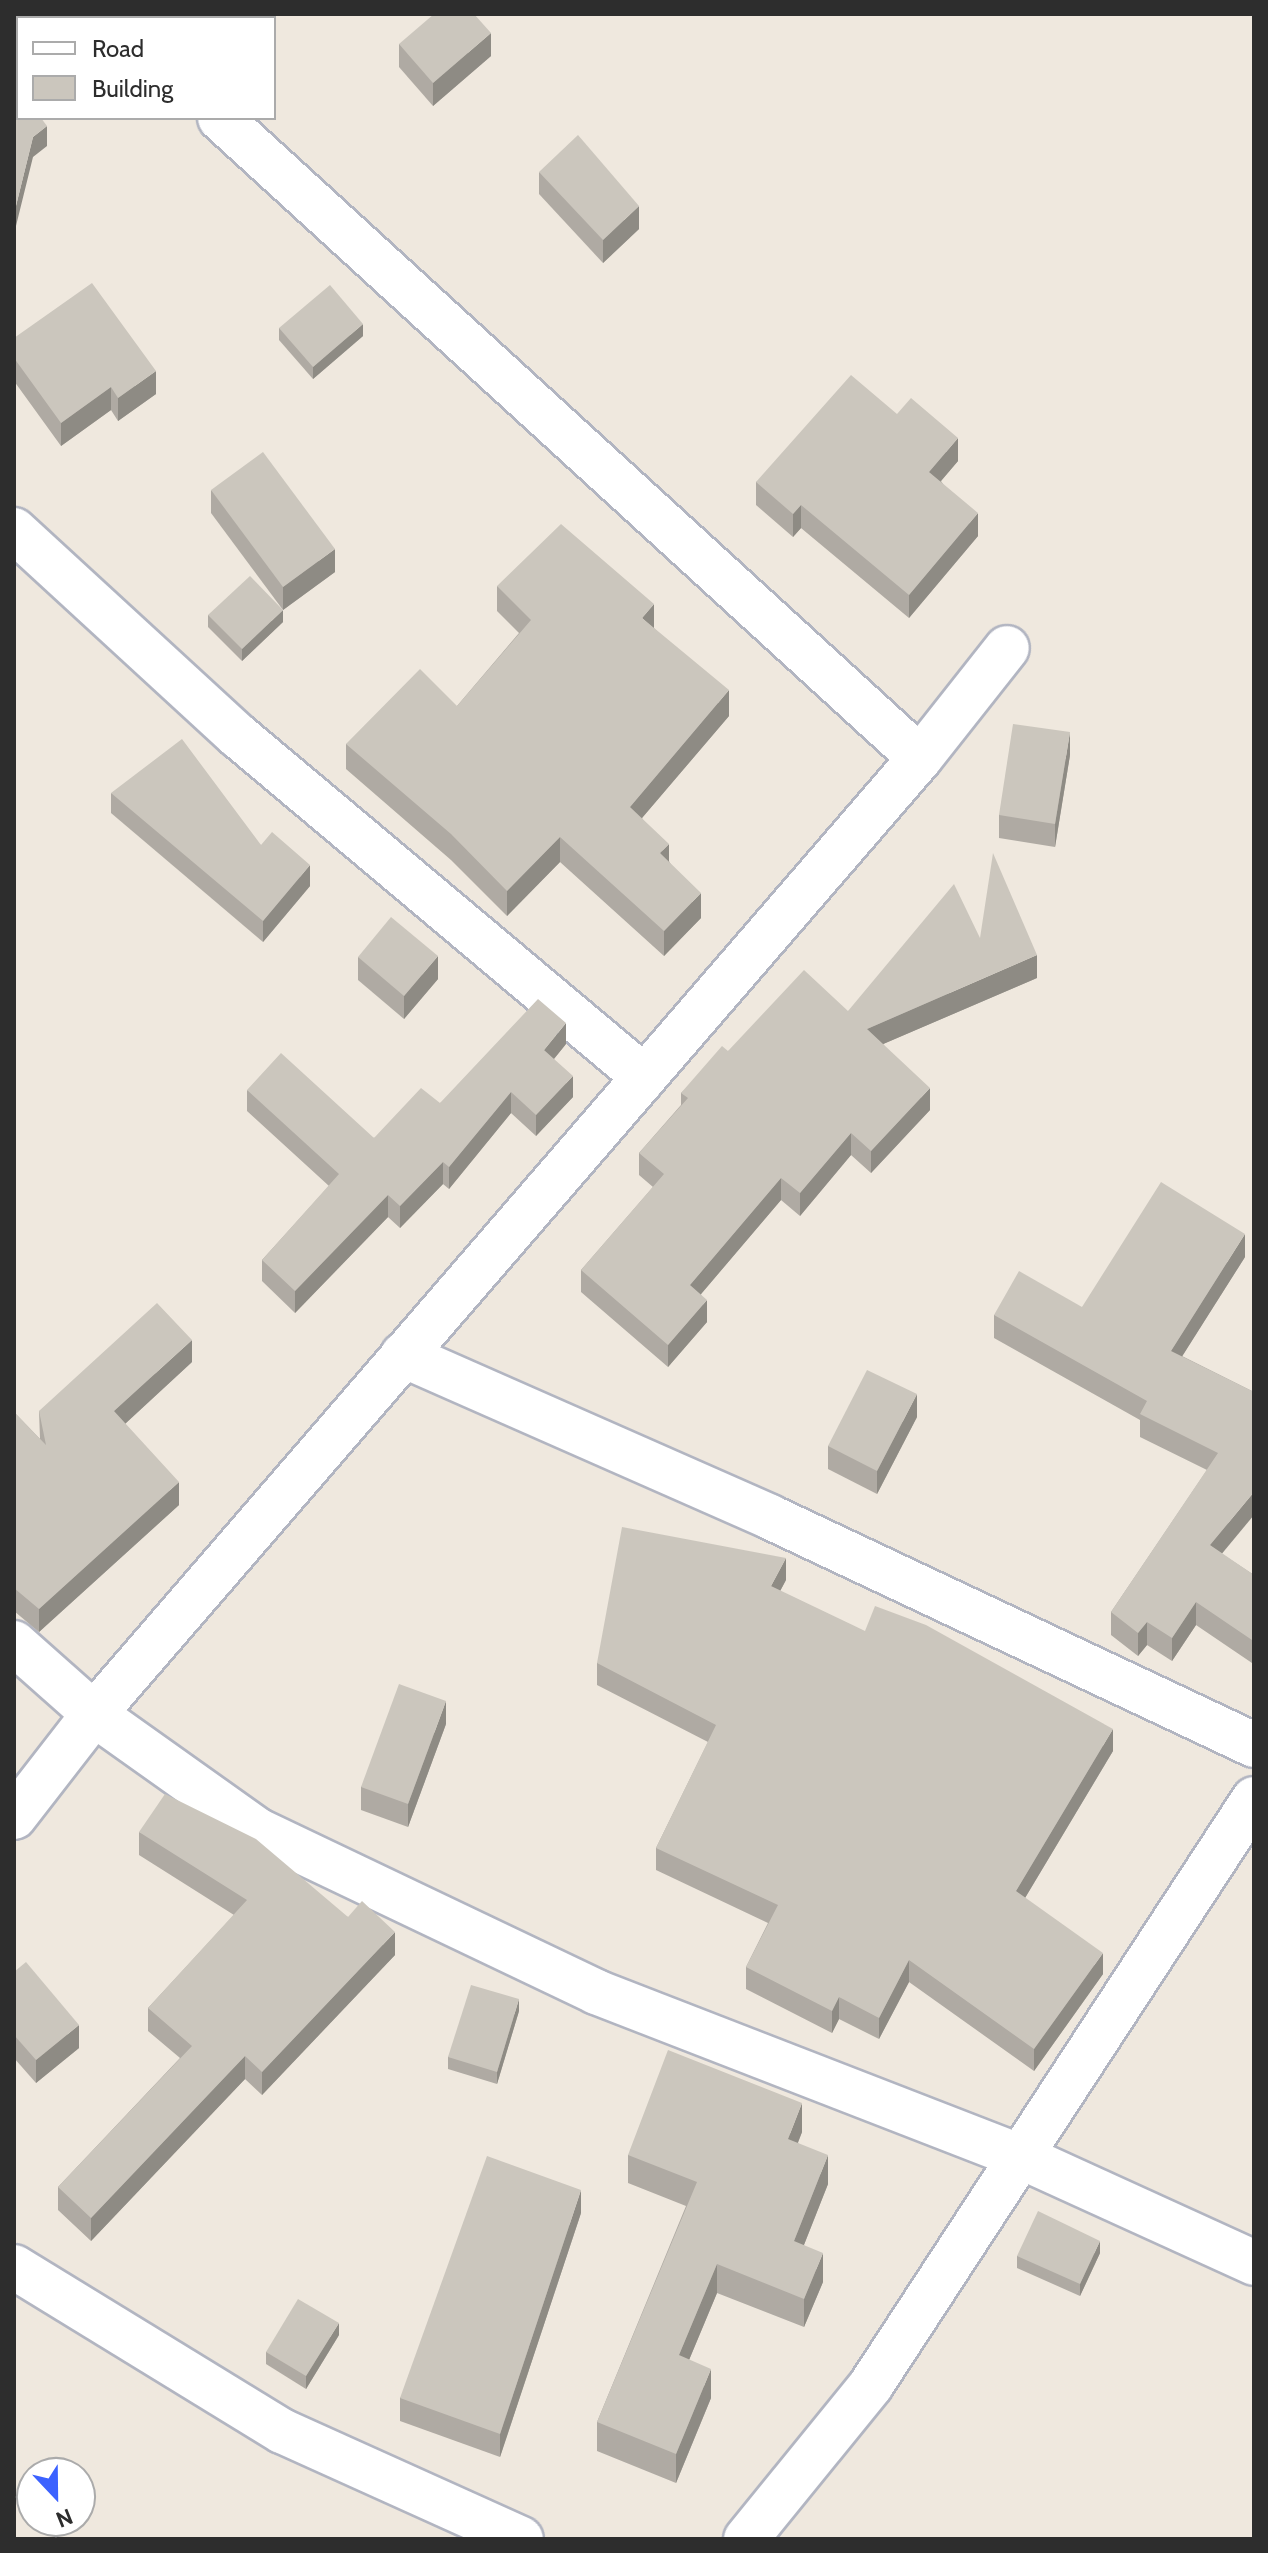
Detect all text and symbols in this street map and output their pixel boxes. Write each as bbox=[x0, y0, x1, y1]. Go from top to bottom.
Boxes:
legend bbox=[16, 16, 276, 120]
text: Road bbox=[92, 34, 144, 63]
text: Building bbox=[92, 74, 173, 103]
north arrow bbox=[16, 2457, 96, 2537]
text: N bbox=[52, 2502, 77, 2533]

